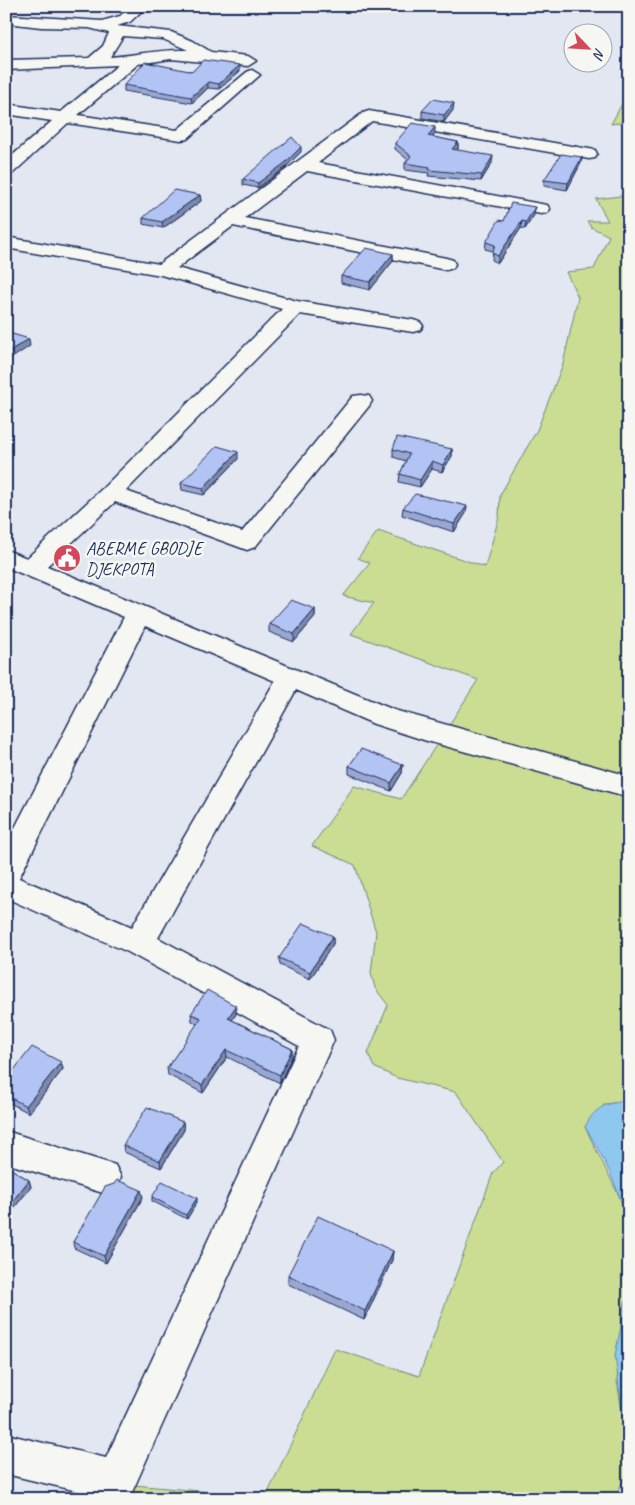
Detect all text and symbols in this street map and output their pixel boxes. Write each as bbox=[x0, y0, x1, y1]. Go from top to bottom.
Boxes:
north arrow bbox=[562, 22, 612, 72]
text: N bbox=[589, 46, 609, 63]
place label: ABERME GBODJE DJEKPOTA bbox=[86, 537, 204, 580]
public building icon: ABERME GBODJE DJEKPOTA bbox=[52, 543, 82, 573]

